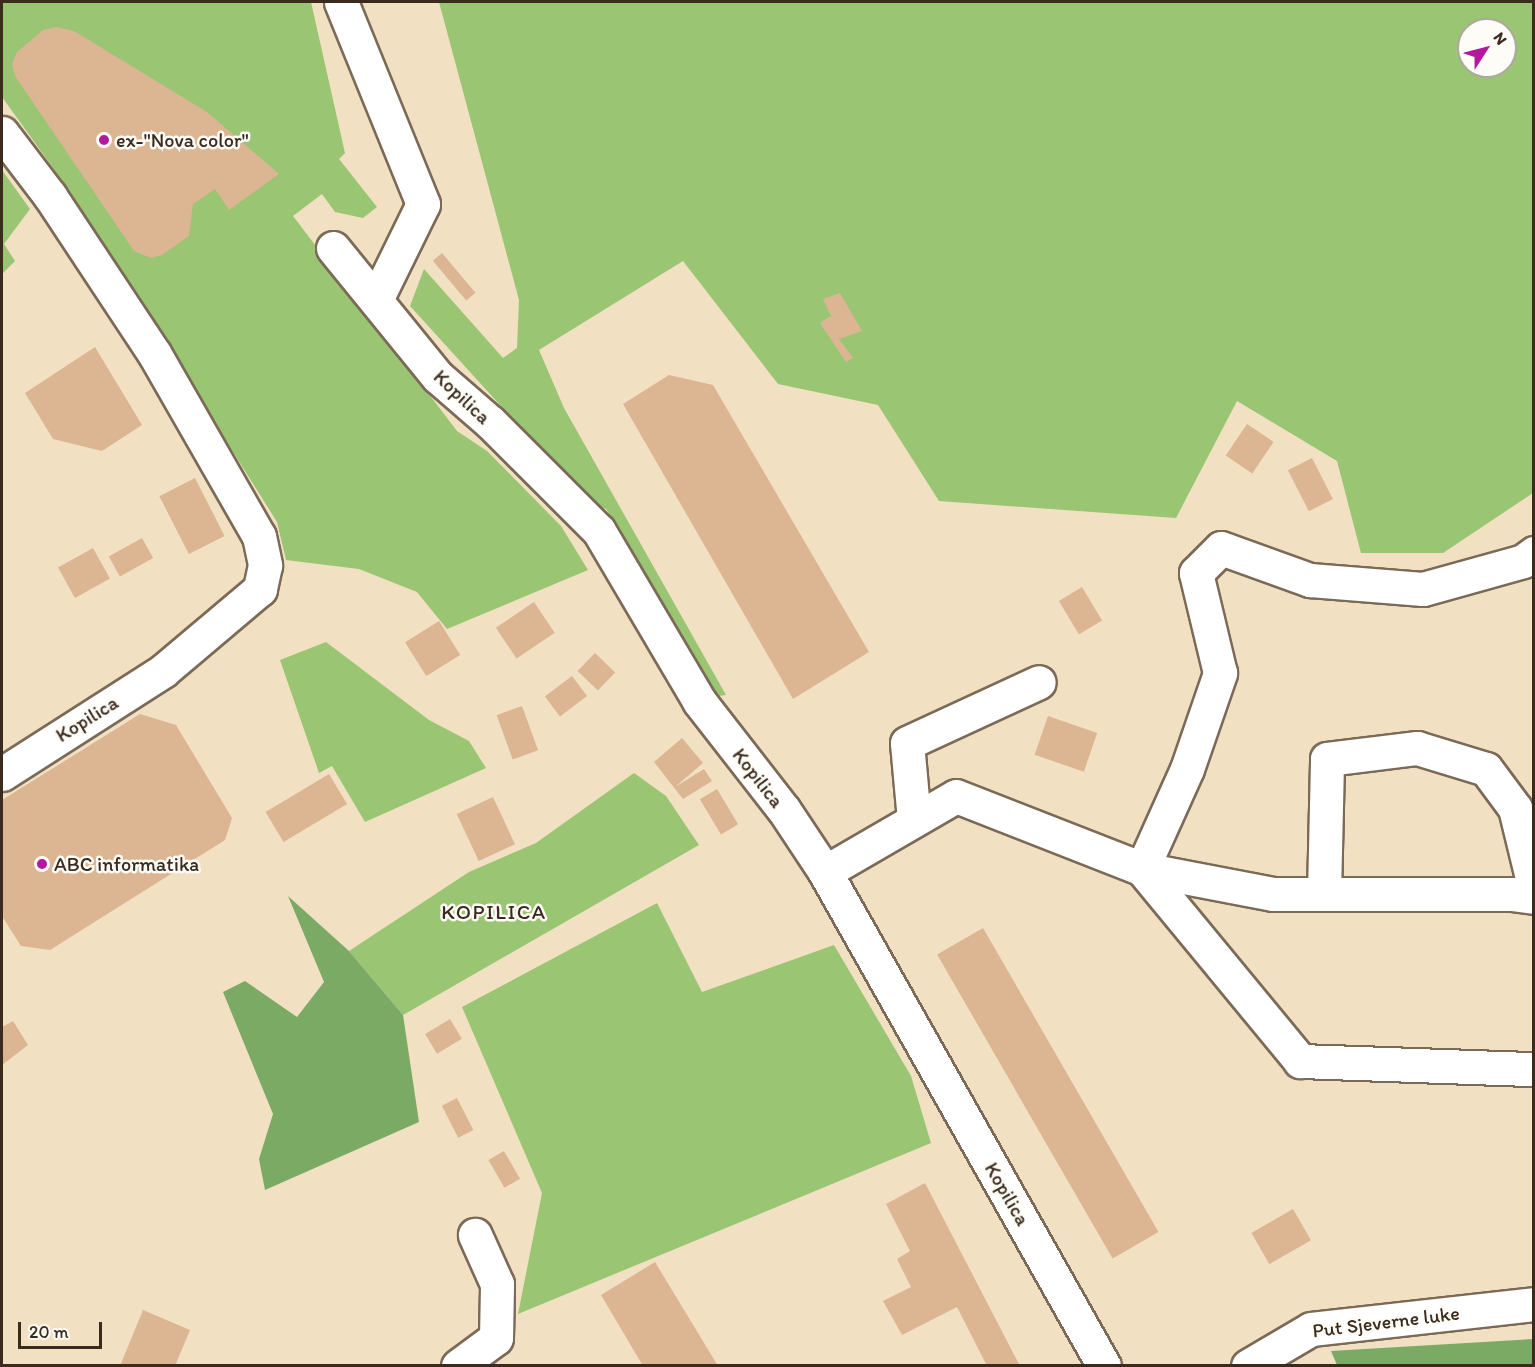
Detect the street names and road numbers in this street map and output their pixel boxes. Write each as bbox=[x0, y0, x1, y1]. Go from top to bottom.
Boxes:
street label: Kopilica bbox=[429, 365, 495, 429]
street label: Kopilica bbox=[51, 691, 123, 747]
street label: Kopilica bbox=[727, 743, 789, 813]
street label: Kopilica bbox=[979, 1158, 1035, 1230]
street label: Put Sjeverne luke bbox=[1311, 1301, 1461, 1343]

